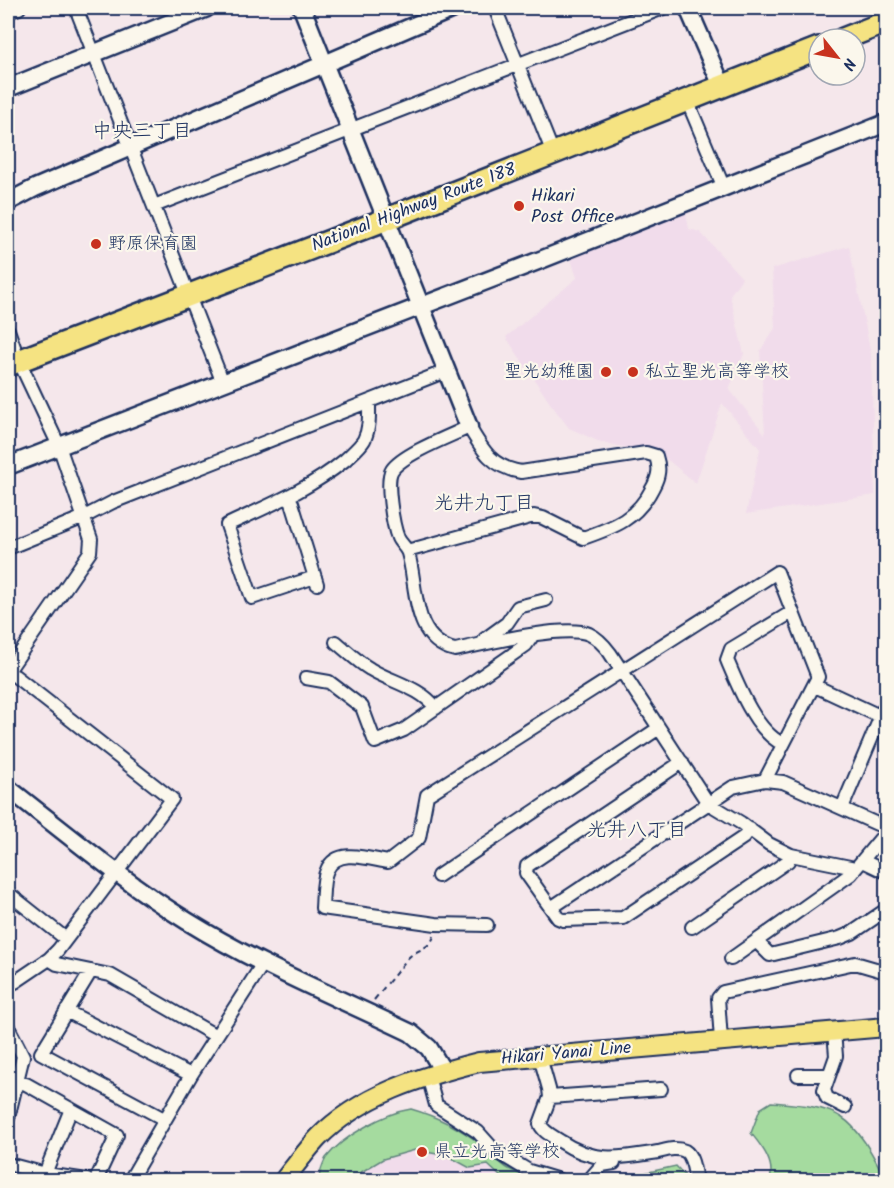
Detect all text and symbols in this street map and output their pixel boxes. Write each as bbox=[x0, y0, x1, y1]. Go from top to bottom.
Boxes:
north arrow bbox=[807, 27, 867, 87]
text: N bbox=[835, 53, 862, 75]
district label: 中央三丁目 bbox=[92, 116, 192, 148]
street label: National Highway Route 188 bbox=[307, 155, 521, 260]
place label: Hikari Post Office bbox=[531, 182, 614, 232]
marker: Hikari Post Office bbox=[512, 199, 526, 213]
place label: 野原保育園 bbox=[108, 230, 198, 259]
marker: 野原保育園 bbox=[89, 237, 103, 251]
place label: 聖光幼稚園 bbox=[504, 358, 594, 387]
place label: 私立聖光高等学校 bbox=[645, 358, 789, 387]
marker: 聖光幼稚園 bbox=[599, 365, 613, 379]
marker: 私立聖光高等学校 bbox=[626, 365, 640, 379]
district label: 光井九丁目 bbox=[434, 488, 534, 520]
district label: 光井八丁目 bbox=[587, 815, 687, 847]
street label: Hikari Yanai Line bbox=[500, 1034, 632, 1074]
place label: 県立光高等学校 bbox=[434, 1138, 560, 1167]
marker: 県立光高等学校 bbox=[415, 1145, 429, 1159]

